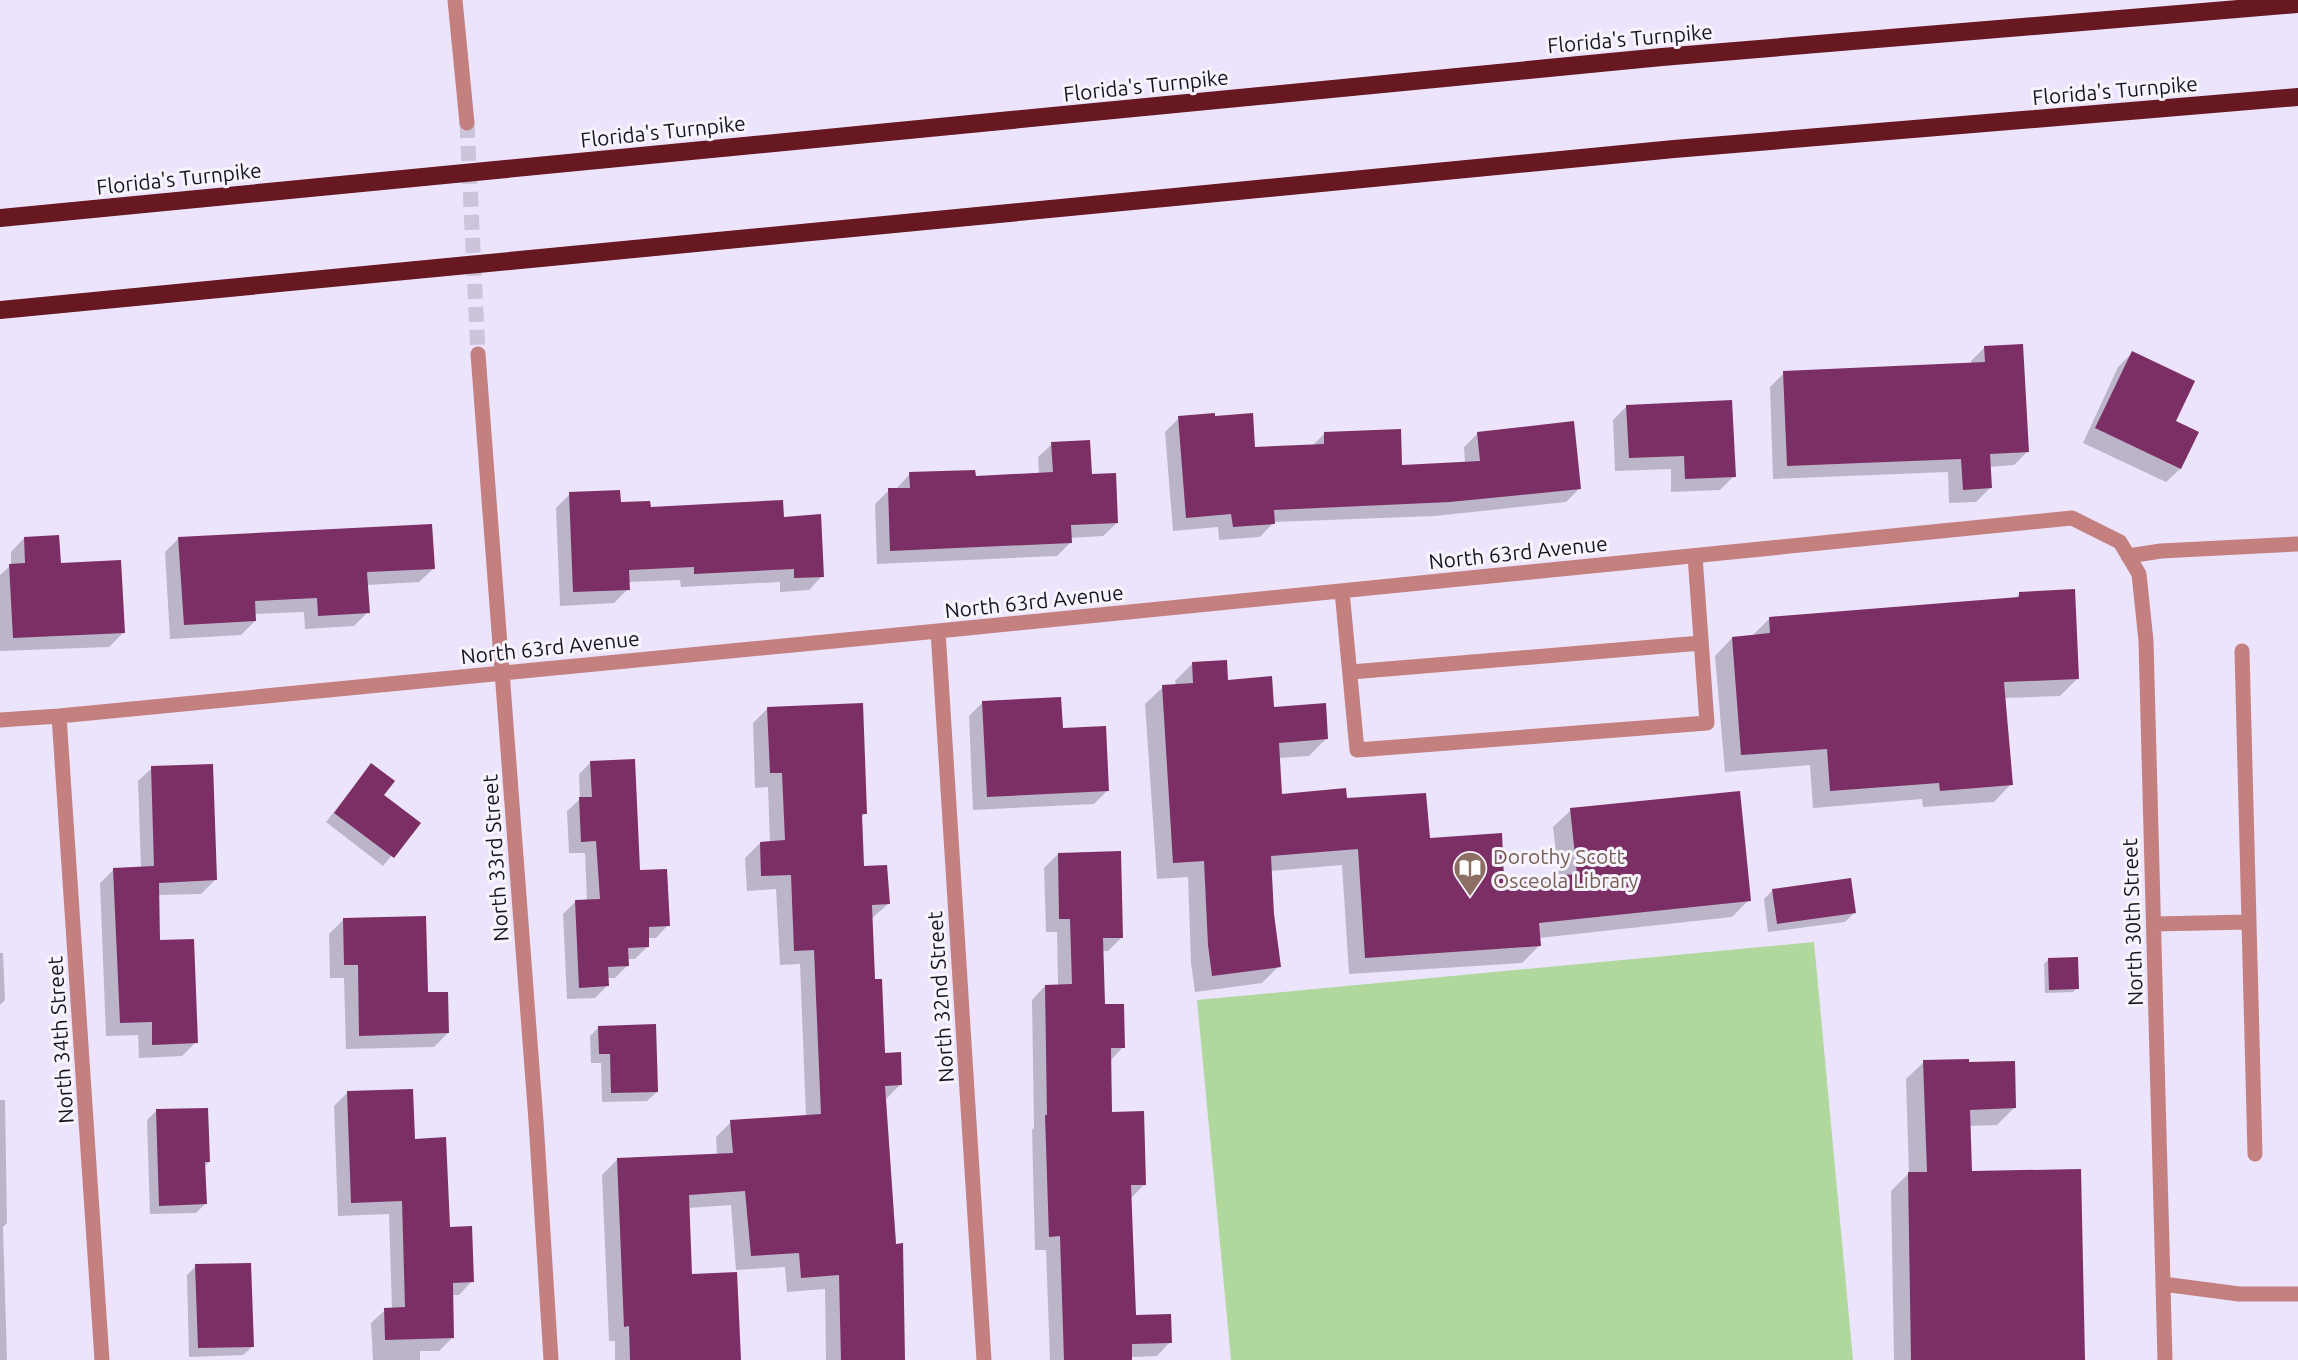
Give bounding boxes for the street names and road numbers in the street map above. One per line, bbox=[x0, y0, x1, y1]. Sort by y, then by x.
street label: Florida's Turnpike bbox=[1546, 19, 1714, 57]
street label: Florida's Turnpike bbox=[1062, 64, 1230, 106]
street label: Florida's Turnpike bbox=[2031, 71, 2199, 109]
street label: Florida's Turnpike bbox=[579, 110, 747, 152]
street label: Florida's Turnpike bbox=[95, 157, 263, 199]
street label: North 63rd Avenue bbox=[1427, 531, 1609, 573]
street label: North 63rd Avenue bbox=[943, 580, 1125, 622]
street label: North 63rd Avenue bbox=[459, 626, 641, 668]
street label: North 33rd Street bbox=[477, 774, 513, 942]
street label: North 30th Street bbox=[2117, 838, 2147, 1006]
street label: North 32nd Street bbox=[922, 911, 958, 1083]
street label: North 34th Street bbox=[42, 956, 78, 1124]

